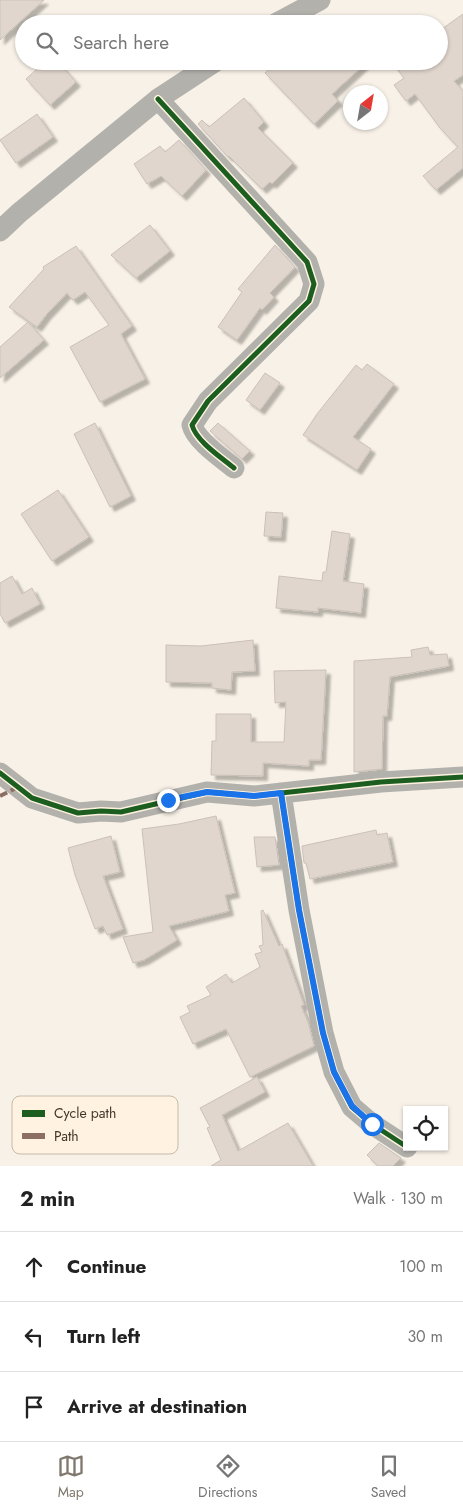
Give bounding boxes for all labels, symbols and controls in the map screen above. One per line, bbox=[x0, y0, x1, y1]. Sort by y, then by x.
search box bbox=[15, 15, 448, 70]
icon: search bbox=[33, 29, 61, 57]
text: Search here bbox=[73, 29, 169, 56]
north arrow bbox=[343, 85, 388, 130]
route end bbox=[157, 789, 180, 812]
legend bbox=[12, 1096, 178, 1154]
text: Cycle path bbox=[54, 1103, 116, 1123]
map controls bbox=[403, 1106, 448, 1151]
button: locate bbox=[403, 1106, 448, 1151]
route start bbox=[361, 1113, 384, 1136]
text: Path bbox=[54, 1126, 79, 1146]
text: 2 min bbox=[20, 1184, 75, 1214]
text: Walk · 130 m bbox=[353, 1187, 443, 1210]
icon: ahead bbox=[20, 1253, 48, 1281]
text: Continue bbox=[67, 1253, 146, 1280]
text: 100 m bbox=[399, 1255, 443, 1278]
icon: left bbox=[20, 1323, 48, 1351]
text: Turn left bbox=[67, 1323, 140, 1350]
text: 30 m bbox=[407, 1325, 443, 1348]
icon: arrive bbox=[20, 1393, 48, 1421]
text: Arrive at destination bbox=[67, 1393, 247, 1420]
tab: Map bbox=[57, 1452, 85, 1502]
tab: Directions bbox=[198, 1452, 257, 1502]
tab: Saved bbox=[371, 1452, 406, 1502]

